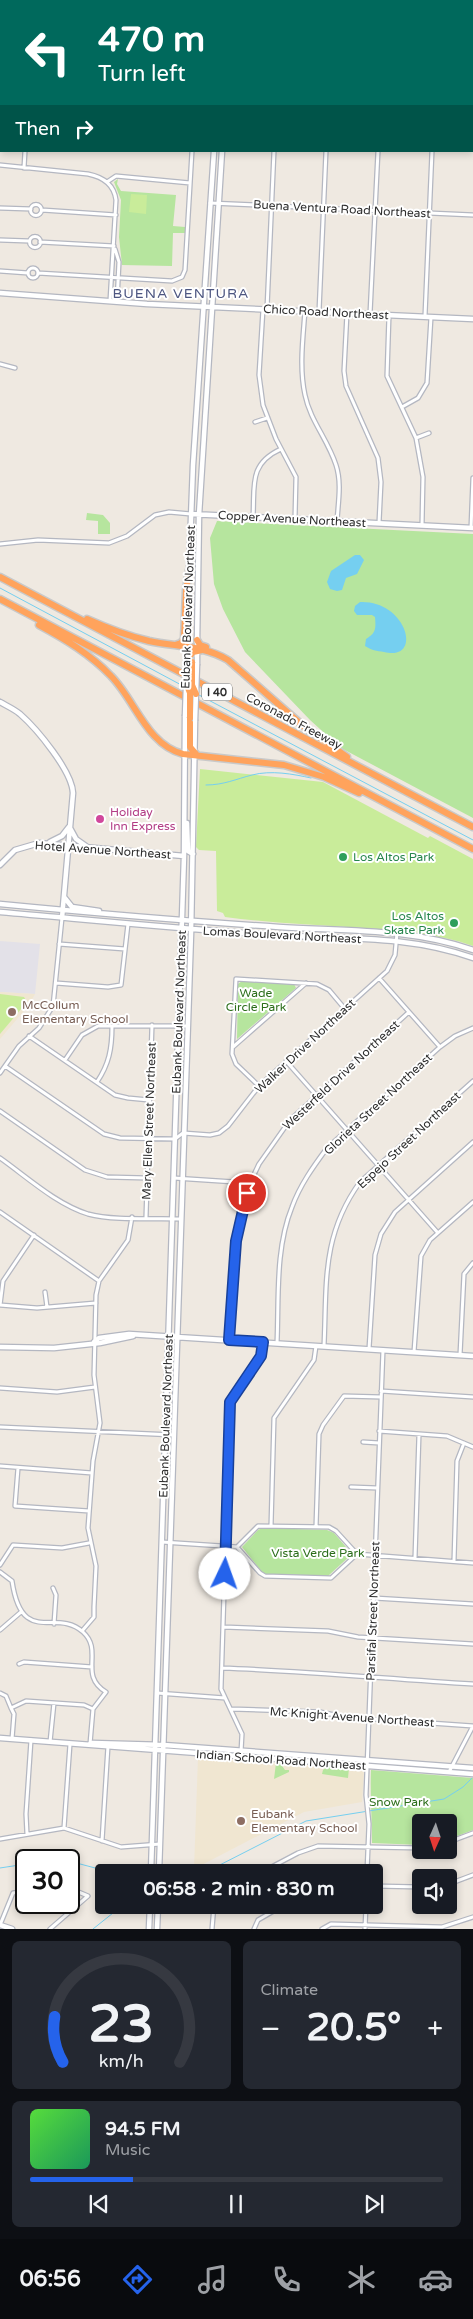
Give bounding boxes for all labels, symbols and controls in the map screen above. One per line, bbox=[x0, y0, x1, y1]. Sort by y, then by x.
text: 470 m bbox=[98, 19, 205, 61]
icon: left bbox=[15, 20, 80, 85]
text: Turn left bbox=[98, 61, 186, 87]
icon: right bbox=[70, 115, 98, 143]
text: Then bbox=[15, 118, 60, 140]
street label: Buena Ventura Road Northeast bbox=[253, 197, 432, 221]
district label: BUENA VENTURA bbox=[112, 285, 250, 302]
street label: Chico Road Northeast bbox=[263, 302, 390, 322]
street label: Copper Avenue Northeast bbox=[218, 508, 367, 530]
street label: Eubank Boulevard Northeast bbox=[178, 524, 198, 689]
road number: I 40 bbox=[202, 684, 232, 700]
street label: Coronado Freeway bbox=[244, 690, 345, 752]
place label: Holiday Inn Express bbox=[110, 805, 176, 833]
marker: Holiday Inn Express bbox=[94, 813, 106, 825]
street label: Hotel Avenue Northeast bbox=[34, 838, 172, 862]
place label: Los Altos Park bbox=[353, 850, 435, 864]
marker: Los Altos Park bbox=[337, 851, 349, 863]
place label: Los Altos Skate Park bbox=[384, 909, 444, 937]
marker: Los Altos Skate Park bbox=[448, 917, 460, 929]
street label: Lomas Boulevard Northeast bbox=[202, 924, 362, 946]
street label: Eubank Boulevard Northeast bbox=[169, 929, 189, 1094]
park label: Wade Circle Park bbox=[226, 986, 287, 1014]
street label: Walker Drive Northeast bbox=[252, 996, 358, 1096]
place label: McCollum Elementary School bbox=[22, 998, 129, 1026]
marker: McCollum Elementary School bbox=[6, 1006, 18, 1018]
street label: Westerfeld Drive Northeast bbox=[280, 1017, 403, 1133]
street label: Mary Ellen Street Northeast bbox=[139, 1041, 159, 1200]
street label: Glorieta Street Northeast bbox=[321, 1050, 435, 1158]
street label: Espejo Street Northeast bbox=[355, 1088, 464, 1191]
pin bbox=[226, 1172, 268, 1214]
icon: arrive bbox=[233, 1179, 261, 1207]
street label: Eubank Boulevard Northeast bbox=[156, 1333, 176, 1498]
street label: Parsifal Street Northeast bbox=[364, 1541, 382, 1681]
park label: Vista Verde Park bbox=[271, 1546, 365, 1560]
position arrow bbox=[198, 1547, 250, 1599]
street label: Mc Knight Avenue Northeast bbox=[269, 1704, 435, 1730]
street label: Indian School Road Northeast bbox=[195, 1747, 367, 1773]
park label: Snow Park bbox=[369, 1795, 429, 1809]
place label: Eubank Elementary School bbox=[251, 1807, 358, 1835]
north arrow bbox=[412, 1814, 458, 1859]
map controls bbox=[412, 1814, 457, 1914]
marker: Eubank Elementary School bbox=[235, 1815, 247, 1827]
speed limit sign: 30 bbox=[15, 1849, 80, 1914]
button: sound bbox=[412, 1869, 457, 1914]
text: 06:58 · 2 min · 830 m bbox=[143, 1878, 335, 1900]
text: Climate bbox=[261, 1980, 318, 2000]
text: 23 bbox=[89, 1993, 154, 2056]
text: 20.5° bbox=[306, 2005, 401, 2051]
text: − bbox=[261, 2012, 280, 2046]
text: + bbox=[427, 2012, 443, 2046]
text: km/h bbox=[99, 2051, 144, 2072]
text: 94.5 FM bbox=[105, 2118, 181, 2140]
text: Music bbox=[105, 2140, 150, 2160]
icon: previous bbox=[85, 2190, 113, 2218]
icon: pause bbox=[222, 2190, 250, 2218]
icon: next bbox=[360, 2190, 388, 2218]
icon: directions bbox=[120, 2262, 155, 2297]
icon: music bbox=[195, 2262, 230, 2297]
icon: phone bbox=[269, 2262, 304, 2297]
icon: climate bbox=[344, 2262, 379, 2297]
icon: car bbox=[418, 2262, 453, 2297]
text: 06:56 bbox=[20, 2266, 81, 2292]

